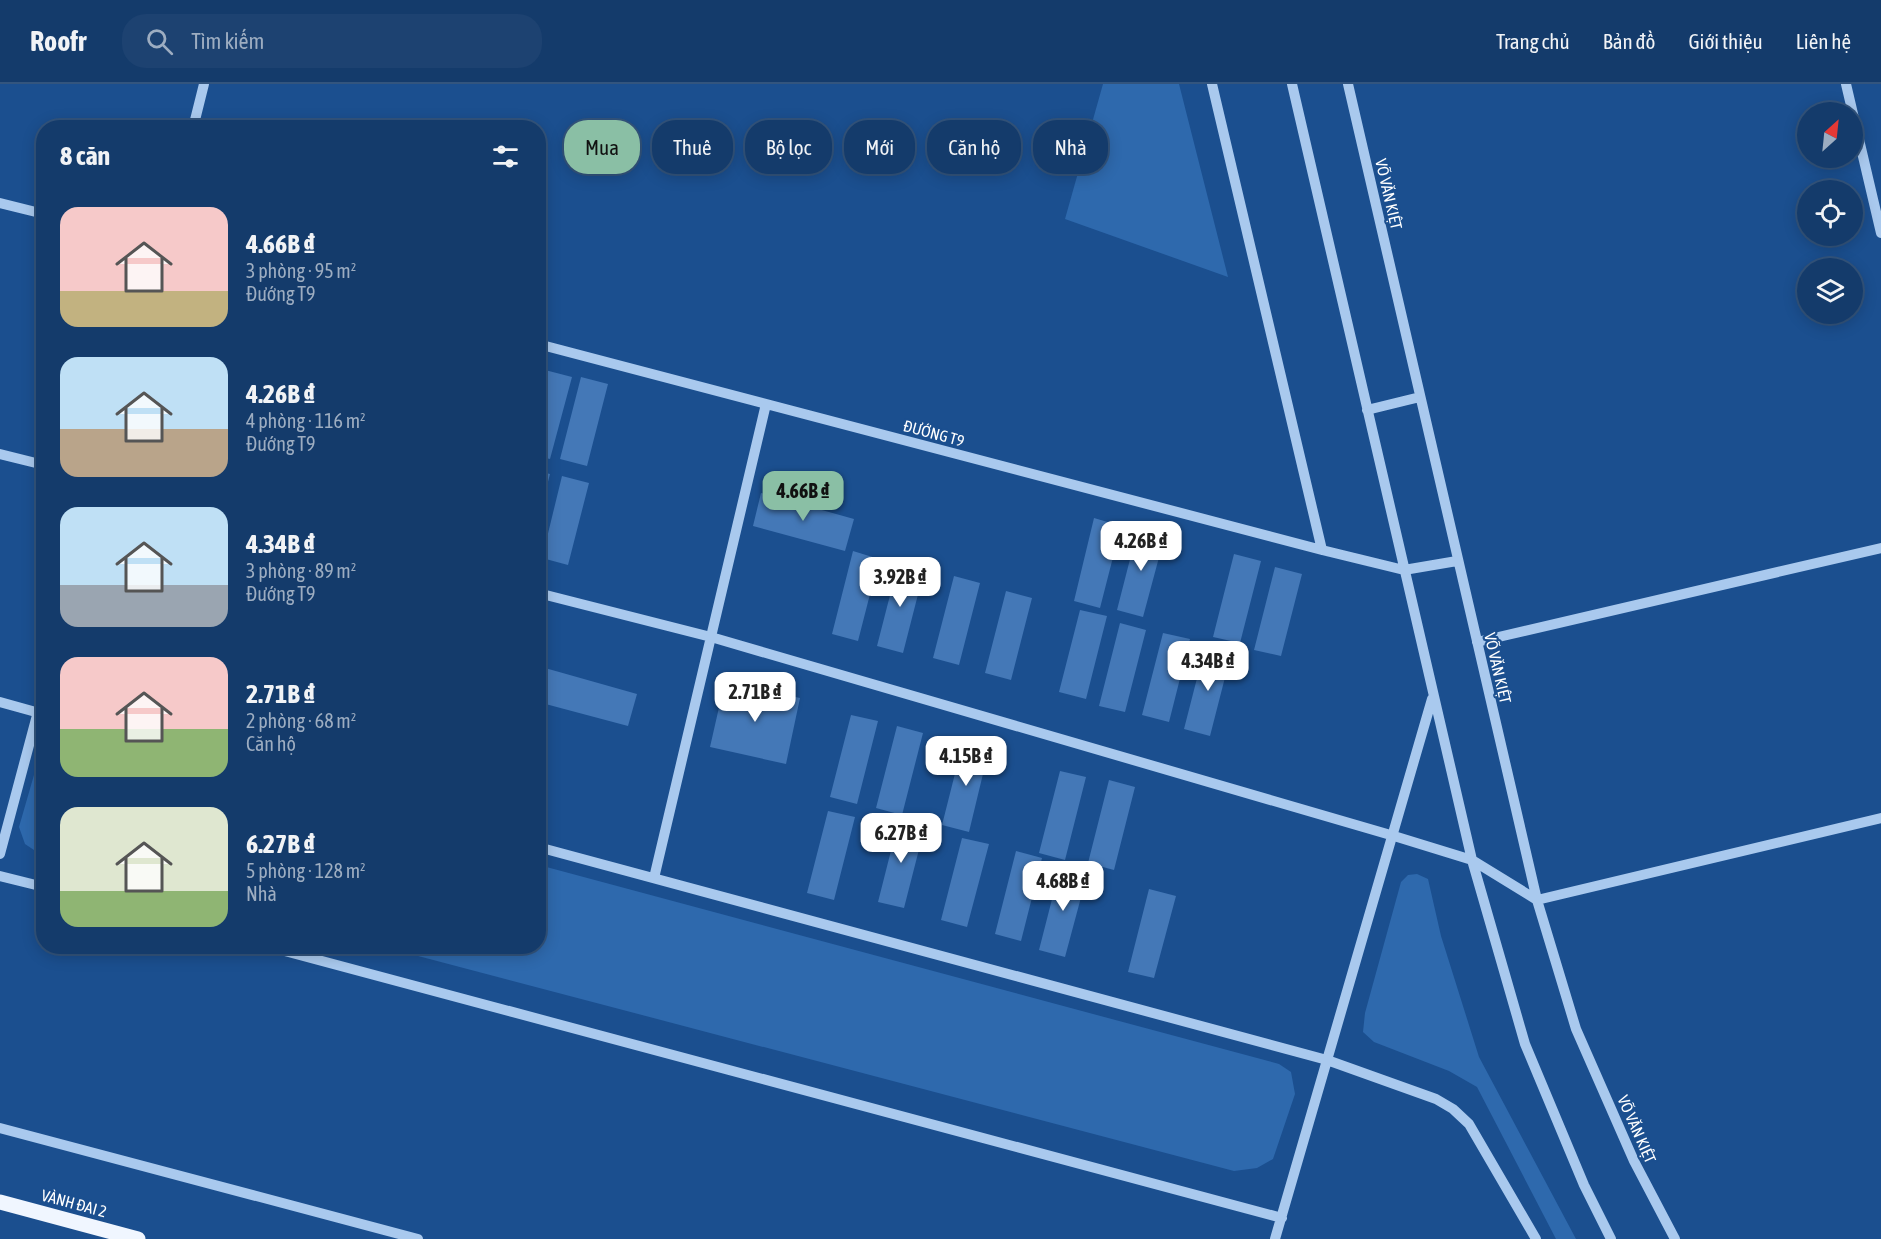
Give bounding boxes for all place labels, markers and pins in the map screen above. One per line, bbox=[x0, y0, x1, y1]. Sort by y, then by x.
pin: 4.66B ₫ bbox=[748, 471, 858, 522]
pin: 4.26B ₫ bbox=[1086, 521, 1196, 572]
pin: 3.92B ₫ bbox=[845, 557, 955, 608]
pin: 4.34B ₫ bbox=[1153, 641, 1263, 692]
pin: 2.71B ₫ bbox=[700, 672, 810, 723]
pin: 4.15B ₫ bbox=[911, 736, 1021, 787]
pin: 6.27B ₫ bbox=[846, 813, 956, 864]
pin: 4.68B ₫ bbox=[1008, 861, 1118, 912]

